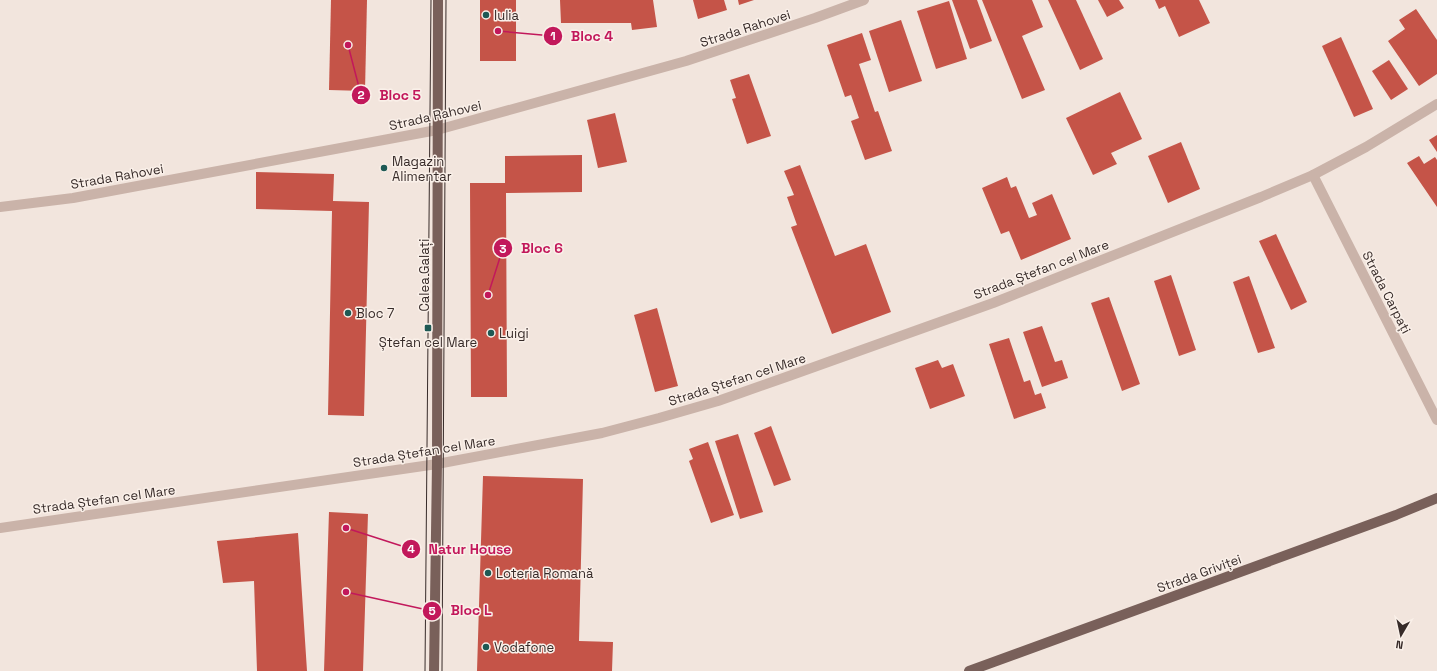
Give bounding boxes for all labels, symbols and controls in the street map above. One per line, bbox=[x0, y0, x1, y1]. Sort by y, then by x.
street label: Strada Rahovei bbox=[698, 6, 793, 51]
place label: Iulia bbox=[494, 7, 519, 24]
marker: Iulia bbox=[481, 10, 491, 20]
callout: Bloc 4 bbox=[543, 23, 621, 49]
text: Bloc 4 bbox=[571, 27, 613, 45]
text: 1 bbox=[550, 28, 556, 44]
callout: Bloc 5 bbox=[351, 82, 429, 108]
text: Bloc 5 bbox=[379, 86, 421, 104]
text: 2 bbox=[357, 87, 365, 103]
street label: Strada Rahovei bbox=[387, 97, 483, 134]
place label: Magazin Alimentar bbox=[392, 153, 452, 185]
street label: Strada Rahovei bbox=[69, 160, 165, 193]
marker: Magazin Alimentar bbox=[379, 163, 389, 173]
callout: Bloc 6 bbox=[493, 235, 571, 261]
street label: Strada Ștefan cel Mare bbox=[971, 236, 1111, 303]
street label: Calea Galați bbox=[416, 239, 433, 312]
text: Bloc 6 bbox=[521, 239, 563, 257]
text: 3 bbox=[499, 241, 507, 257]
street label: Strada Carpați bbox=[1358, 248, 1415, 336]
place label: Bloc 7 bbox=[356, 305, 394, 322]
marker: Bloc 7 bbox=[343, 308, 353, 318]
marker: Ștefan cel Mare bbox=[423, 323, 433, 333]
place label: Luigi bbox=[499, 325, 529, 342]
marker: Luigi bbox=[486, 328, 496, 338]
place label: Ștefan cel Mare bbox=[379, 334, 477, 351]
street label: Strada Ștefan cel Mare bbox=[666, 349, 808, 410]
street label: Strada Ștefan cel Mare bbox=[352, 432, 496, 471]
street label: Strada Ștefan cel Mare bbox=[32, 481, 176, 518]
callout: Natur House bbox=[401, 536, 520, 562]
text: Natur House bbox=[429, 540, 511, 558]
text: 4 bbox=[407, 541, 415, 557]
street label: Strada Griviței bbox=[1155, 550, 1244, 597]
place label: Loteria Romană bbox=[496, 565, 594, 582]
marker: Loteria Romană bbox=[483, 568, 493, 578]
callout: Bloc L bbox=[422, 598, 499, 624]
text: Bloc L bbox=[451, 601, 492, 619]
text: 5 bbox=[428, 603, 436, 619]
north arrow bbox=[1381, 615, 1421, 655]
text: N bbox=[1395, 637, 1404, 652]
place label: Vodafone bbox=[494, 639, 554, 656]
marker: Vodafone bbox=[481, 642, 491, 652]

